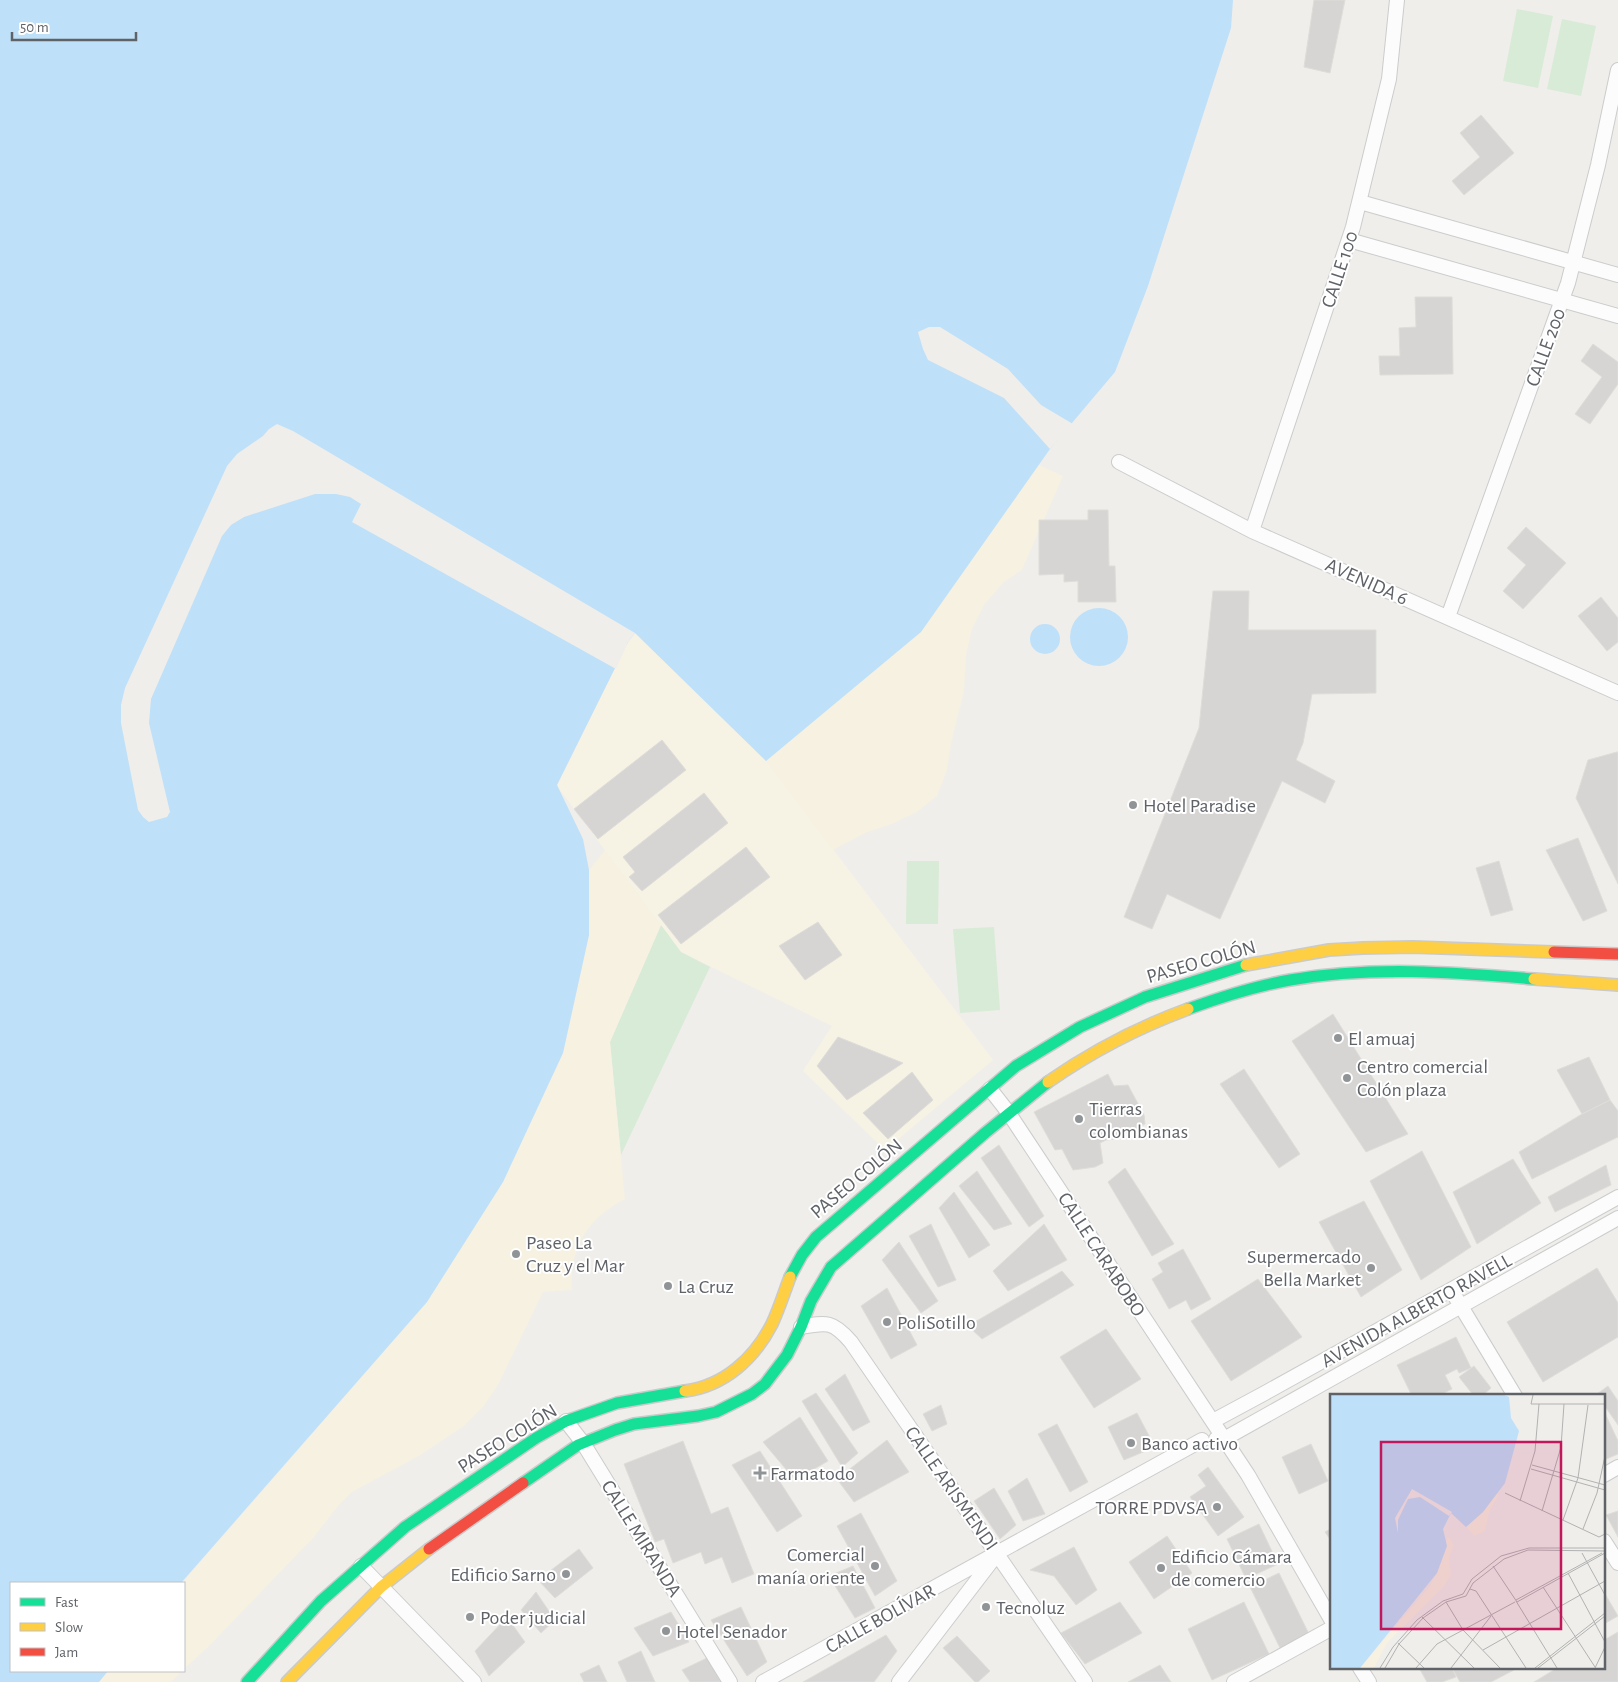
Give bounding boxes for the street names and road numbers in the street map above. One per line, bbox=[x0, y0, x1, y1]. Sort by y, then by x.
street label: CALLE 100 bbox=[1318, 228, 1362, 310]
street label: CALLE 200 bbox=[1523, 306, 1569, 389]
street label: AVENIDA 6 bbox=[1322, 555, 1411, 609]
street label: PASEO COLÓN bbox=[1144, 936, 1258, 987]
street label: PASEO COLÓN bbox=[806, 1134, 906, 1223]
street label: CALLE CARABOBO bbox=[1054, 1189, 1149, 1320]
street label: AVENIDA ALBERTO RAVELL bbox=[1318, 1250, 1515, 1371]
street label: PASEO COLÓN bbox=[454, 1400, 561, 1477]
street label: CALLE ARISMENDI bbox=[901, 1423, 1001, 1554]
street label: CALLE MIRANDA bbox=[597, 1477, 685, 1601]
street label: CALLE BOLÍVAR bbox=[822, 1580, 939, 1657]

